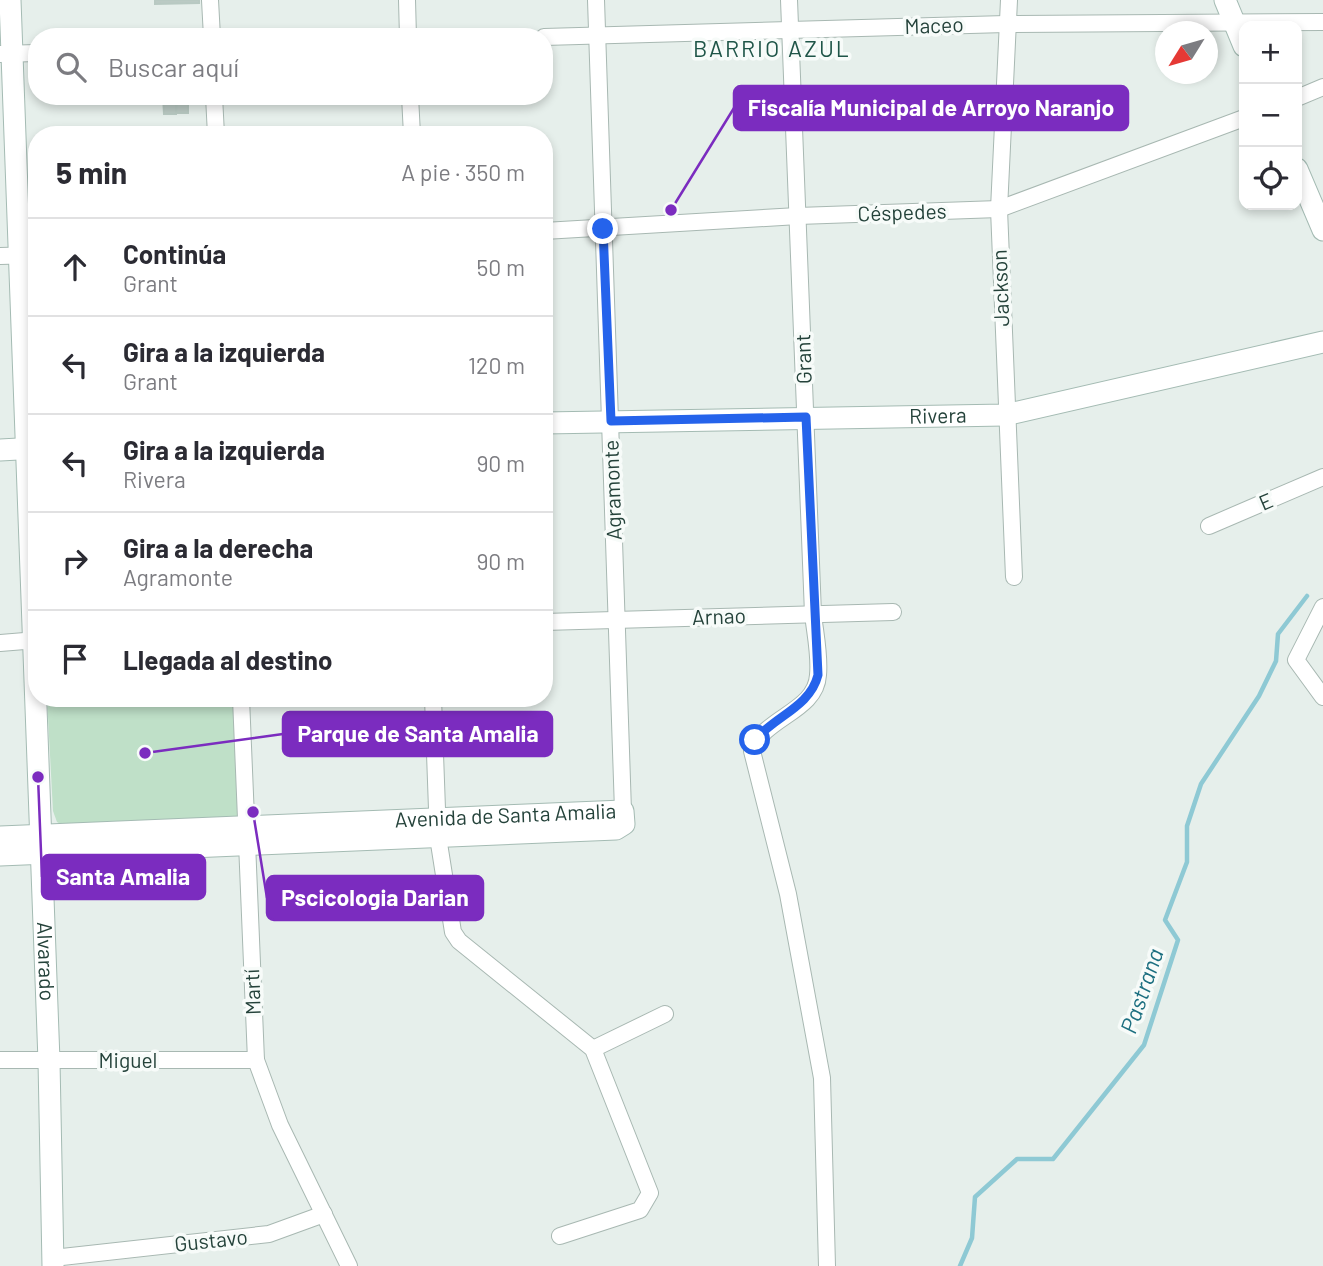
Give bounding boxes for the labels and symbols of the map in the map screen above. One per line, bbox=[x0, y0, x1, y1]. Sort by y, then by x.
street label: Maceo bbox=[904, 11, 964, 38]
north arrow bbox=[1155, 21, 1218, 84]
district label: BARRIO AZUL bbox=[693, 34, 851, 62]
callout: Fiscalía Municipal de Arroyo Naranjo bbox=[734, 86, 1128, 130]
text: Fiscalía Municipal de Arroyo Naranjo bbox=[748, 93, 1114, 121]
street label: Céspedes bbox=[857, 197, 947, 226]
route end bbox=[587, 213, 618, 244]
street label: Jackson bbox=[986, 249, 1013, 327]
street label: Grant bbox=[789, 334, 816, 385]
street label: Rivera bbox=[909, 402, 967, 428]
street label: Agramonte bbox=[597, 439, 626, 541]
street label: E bbox=[1255, 487, 1276, 515]
street label: Arnao bbox=[692, 602, 746, 629]
callout: Parque de Santa Amalia bbox=[283, 712, 552, 756]
text: Parque de Santa Amalia bbox=[297, 719, 539, 747]
route start bbox=[739, 724, 770, 755]
street label: Avenida de Santa Amalia bbox=[394, 797, 617, 832]
callout: Santa Amalia bbox=[42, 855, 205, 899]
text: Santa Amalia bbox=[56, 862, 190, 890]
callout: Pscicologia Darian bbox=[267, 876, 483, 920]
text: Pscicologia Darian bbox=[281, 883, 469, 911]
street label: Alvarado bbox=[33, 921, 61, 1001]
water label: Pastrana bbox=[1113, 944, 1169, 1037]
street label: Martí bbox=[238, 968, 265, 1015]
street label: Miguel bbox=[99, 1047, 157, 1072]
street label: Gustavo bbox=[173, 1223, 249, 1256]

